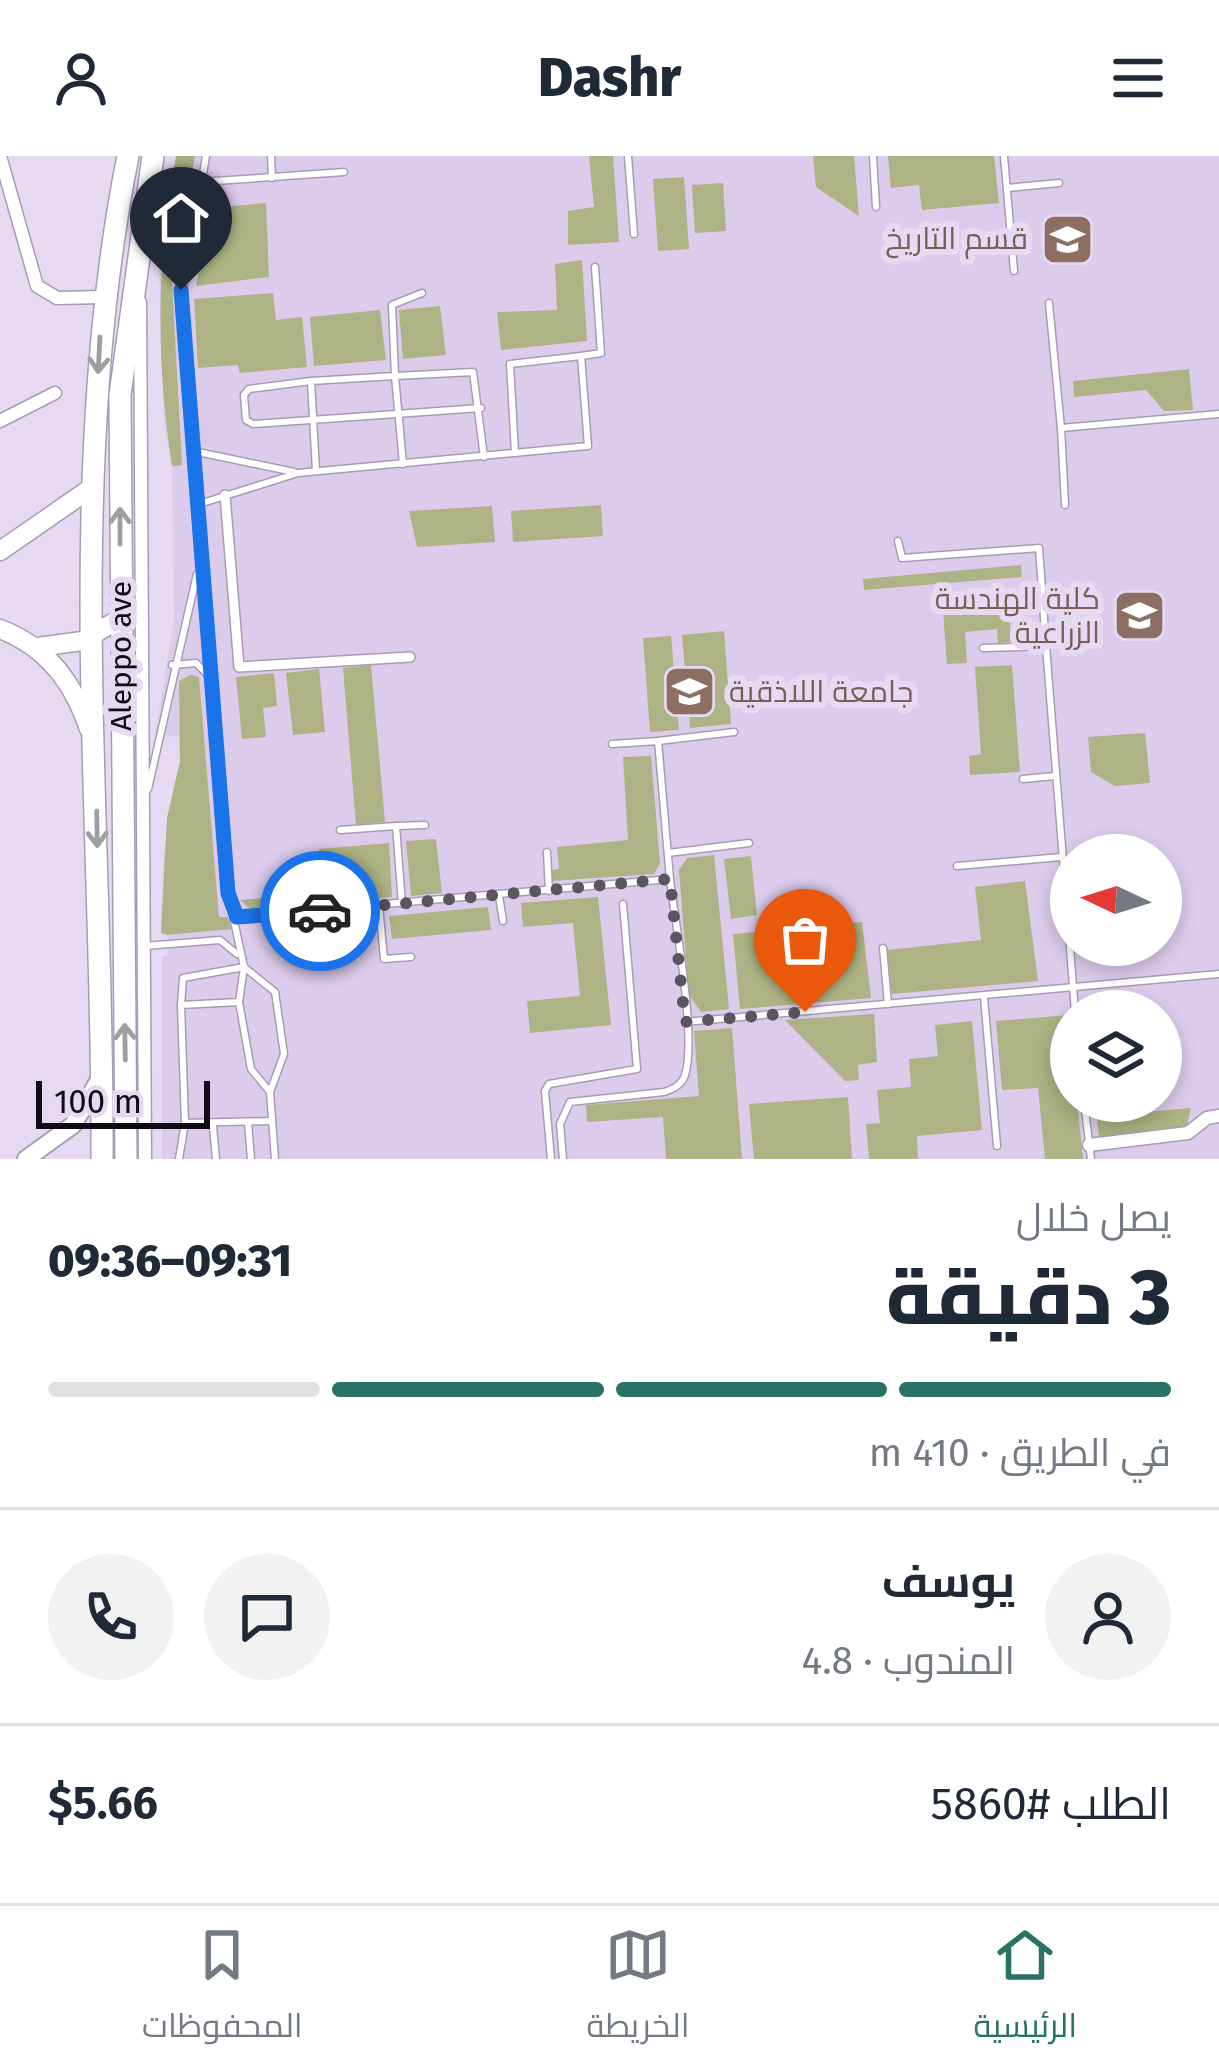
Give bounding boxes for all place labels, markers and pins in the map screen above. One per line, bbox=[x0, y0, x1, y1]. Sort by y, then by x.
pin bbox=[130, 167, 232, 290]
school or university icon: قسم التاريخ bbox=[1039, 211, 1095, 267]
place label: قسم التاريخ bbox=[885, 221, 1028, 259]
place label: كلية الهندسة الزراعية bbox=[935, 581, 1100, 651]
school or university icon: كلية الهندسة الزراعية bbox=[1111, 588, 1167, 644]
school or university icon: جامعة اللاذقية bbox=[662, 664, 718, 720]
place label: جامعة اللاذقية bbox=[729, 674, 913, 710]
pin bbox=[754, 889, 856, 1012]

